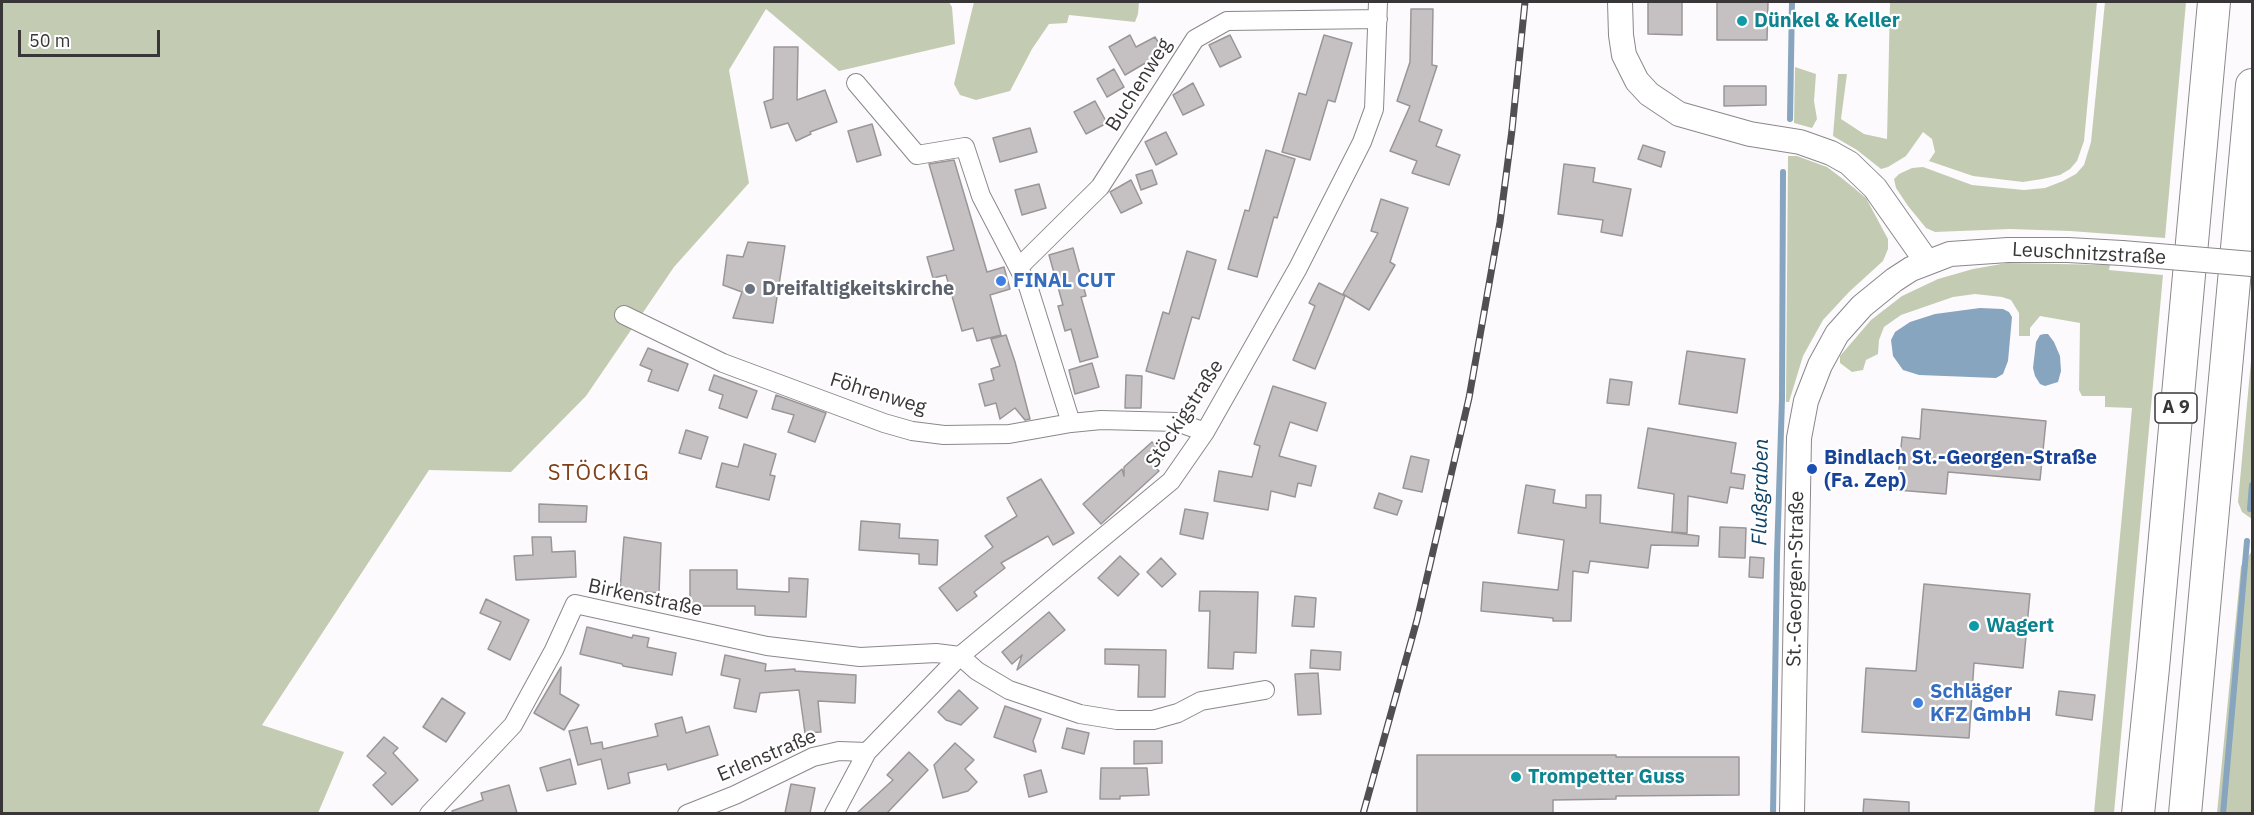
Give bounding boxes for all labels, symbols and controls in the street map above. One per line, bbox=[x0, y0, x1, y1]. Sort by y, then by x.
place label: Dünkel & Keller bbox=[1754, 9, 1900, 33]
marker: Dünkel & Keller bbox=[1735, 14, 1749, 28]
scale bar bbox=[21, 18, 164, 56]
text: 50 m bbox=[29, 29, 71, 52]
street label: Buchenweg bbox=[1101, 34, 1177, 136]
street label: Leuschnitzstraße bbox=[2011, 238, 2167, 270]
place label: FINAL CUT bbox=[1013, 269, 1115, 293]
marker: FINAL CUT bbox=[994, 274, 1008, 288]
place label: Dreifaltigkeitskirche bbox=[762, 277, 954, 301]
marker: Dreifaltigkeitskirche bbox=[743, 282, 757, 296]
street label: Stöckigstraße bbox=[1141, 355, 1229, 473]
street label: Föhrenweg bbox=[827, 368, 929, 420]
road number: A 9 bbox=[2155, 393, 2197, 423]
water label: Flußgraben bbox=[1747, 438, 1775, 546]
place label: Bindlach St.-Georgen-Straße (Fa. Zep) bbox=[1824, 446, 2097, 493]
district label: STÖCKIG bbox=[548, 461, 650, 487]
marker: Bindlach St.-Georgen-Straße (Fa. Zep) bbox=[1805, 462, 1819, 476]
street label: St.-Georgen-Straße bbox=[1782, 491, 1810, 667]
street label: Birkenstraße bbox=[586, 574, 704, 622]
place label: Wagert bbox=[1986, 614, 2054, 638]
marker: Wagert bbox=[1967, 619, 1981, 633]
place label: Schläger KFZ GmbH bbox=[1930, 680, 2031, 727]
marker: Schläger KFZ GmbH bbox=[1911, 696, 1925, 710]
street label: Erlenstraße bbox=[714, 724, 820, 788]
place label: Trompetter Guss bbox=[1528, 765, 1685, 789]
marker: Trompetter Guss bbox=[1509, 770, 1523, 784]

